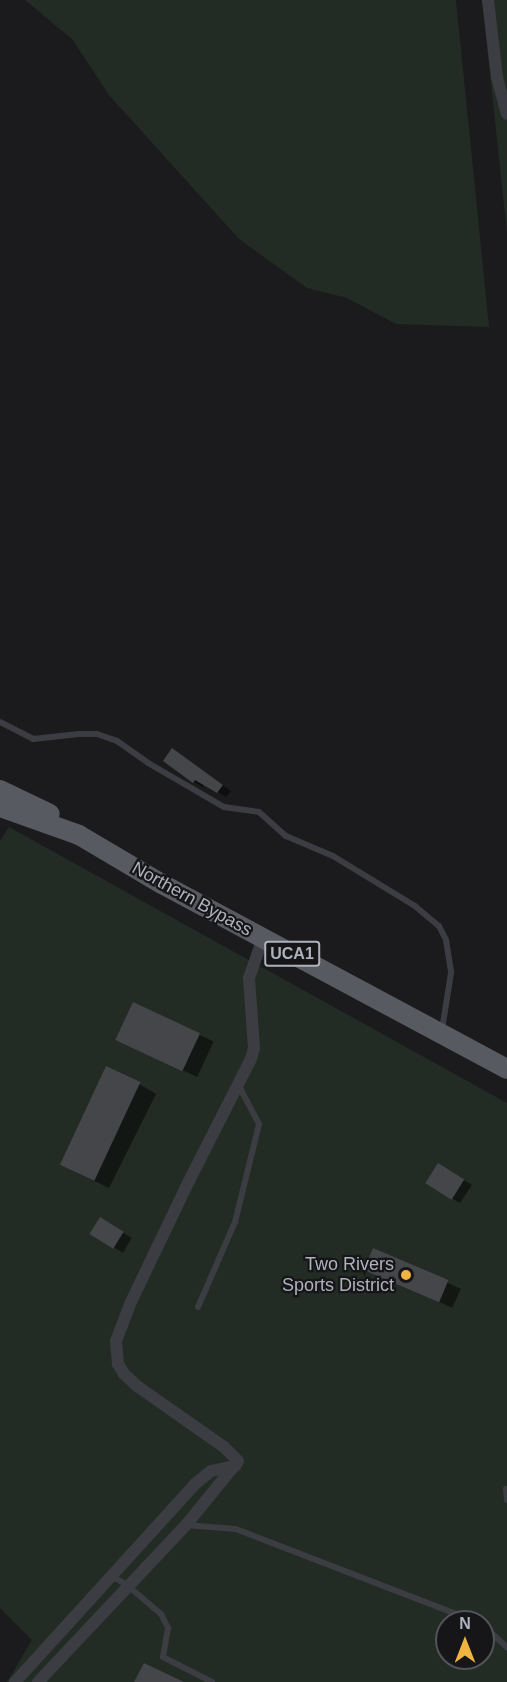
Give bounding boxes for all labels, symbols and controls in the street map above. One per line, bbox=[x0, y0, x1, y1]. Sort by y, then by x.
street label: Northern Bypass bbox=[128, 857, 256, 941]
road number: UCA1 bbox=[264, 941, 320, 967]
place label: Two Rivers Sports District bbox=[282, 1254, 394, 1296]
marker: Two Rivers Sports District bbox=[399, 1268, 413, 1282]
north arrow bbox=[435, 1610, 495, 1670]
text: N bbox=[459, 1615, 471, 1632]

